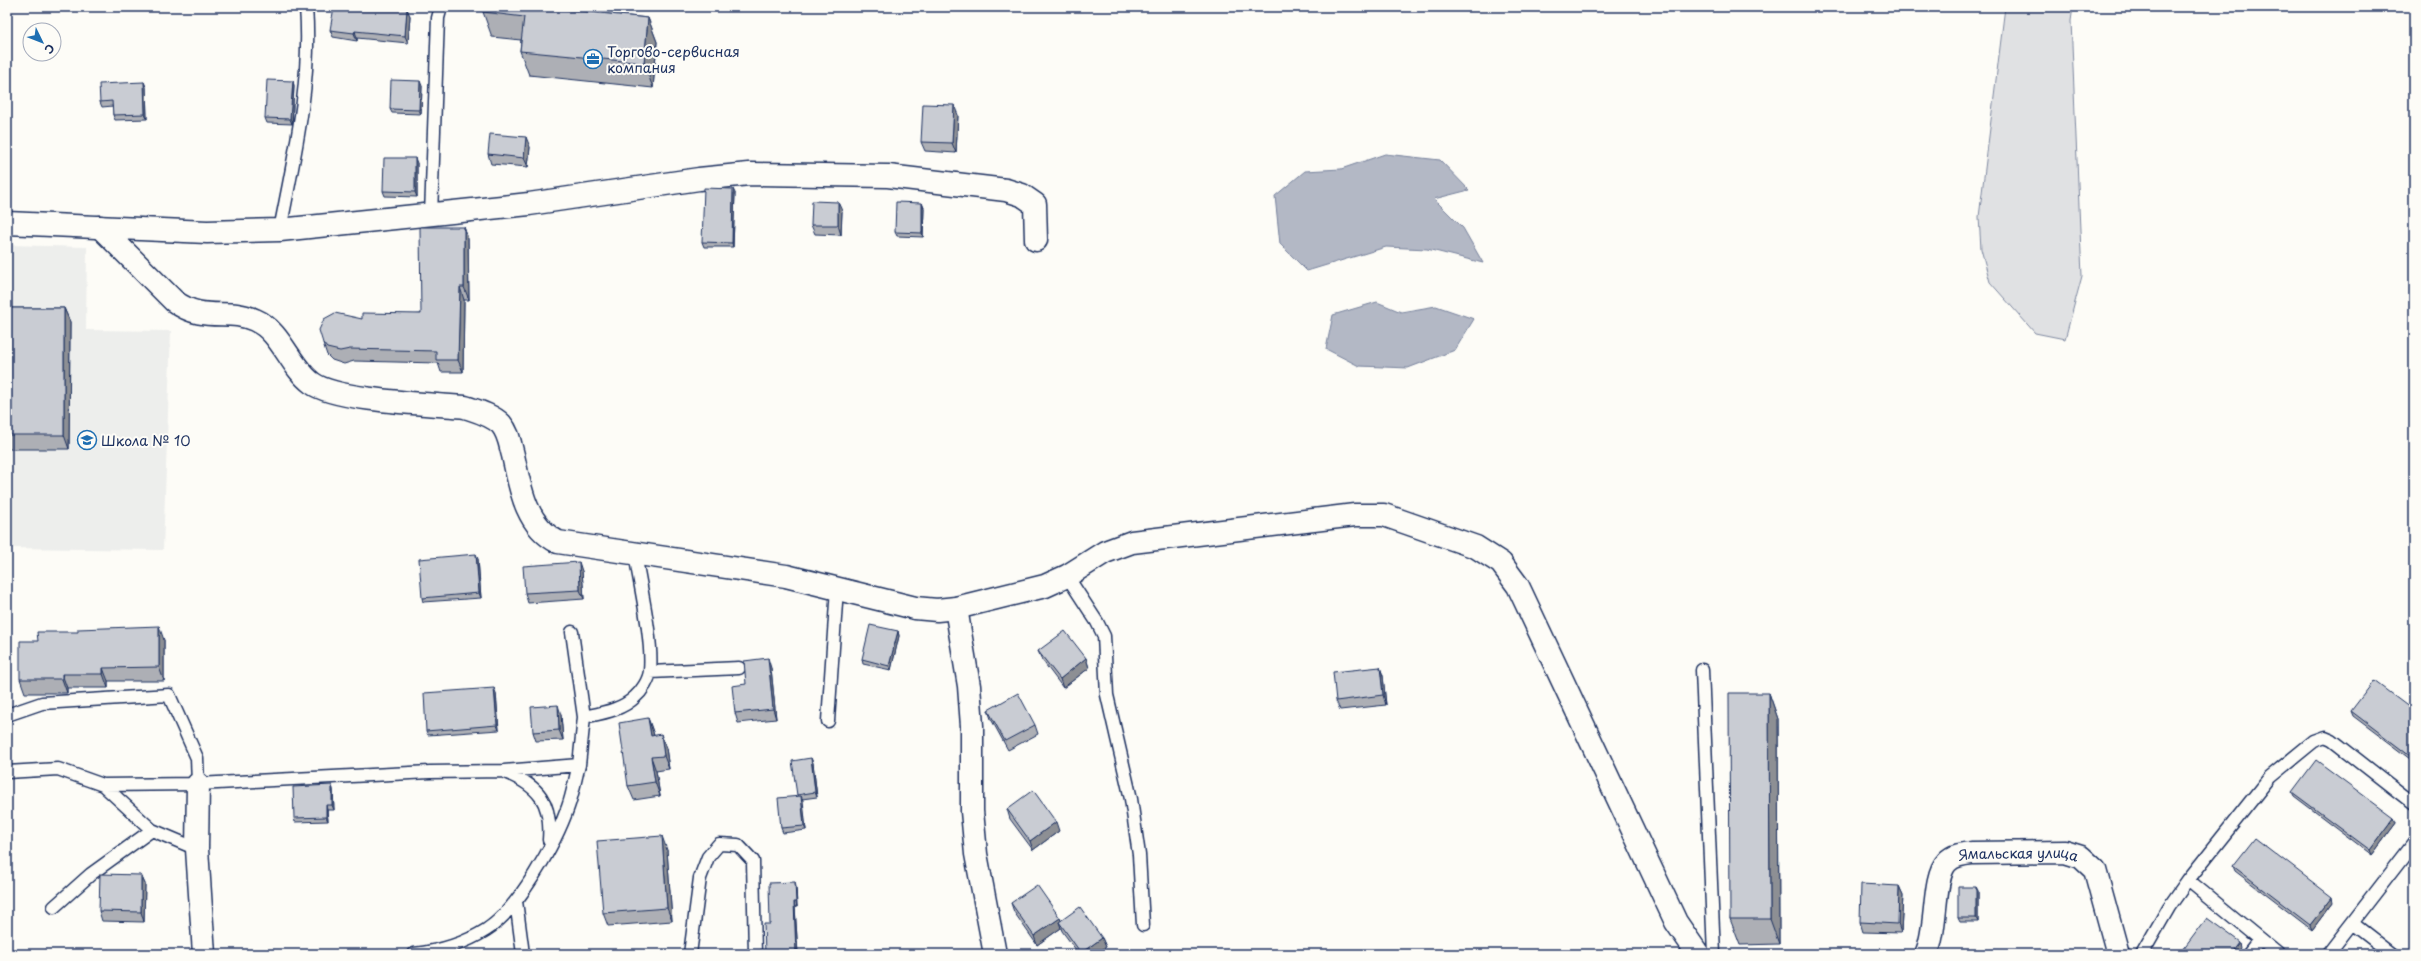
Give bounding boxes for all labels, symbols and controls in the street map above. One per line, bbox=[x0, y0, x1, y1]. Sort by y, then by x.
north arrow bbox=[22, 22, 62, 62]
text: С bbox=[41, 40, 59, 58]
place label: Торгово-сервисная компания bbox=[607, 41, 740, 78]
office icon: Торгово-сервисная компания bbox=[582, 48, 604, 70]
school or university icon: Школа № 10 bbox=[76, 429, 98, 451]
place label: Школа № 10 bbox=[101, 430, 190, 451]
street label: Ямальская улица bbox=[1955, 841, 2082, 866]

